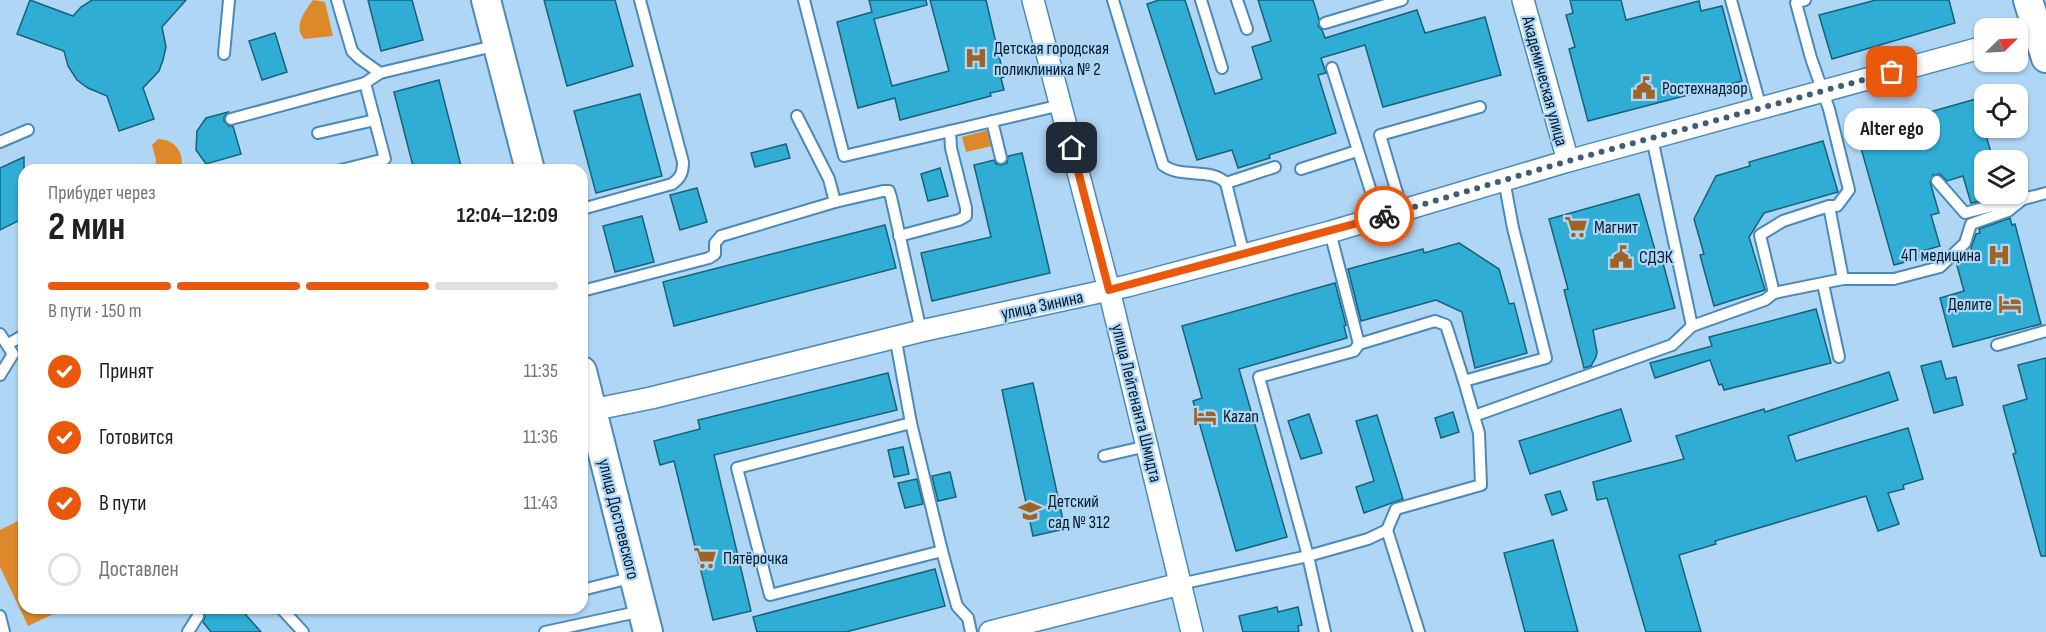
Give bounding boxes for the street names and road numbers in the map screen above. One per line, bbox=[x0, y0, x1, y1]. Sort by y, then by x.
street label: Академическая улица bbox=[1517, 13, 1572, 148]
street label: улица Зинина bbox=[999, 287, 1085, 324]
street label: улица Лейтенанта Шмидта bbox=[1107, 322, 1166, 484]
street label: улица Достоевского bbox=[593, 457, 644, 582]

